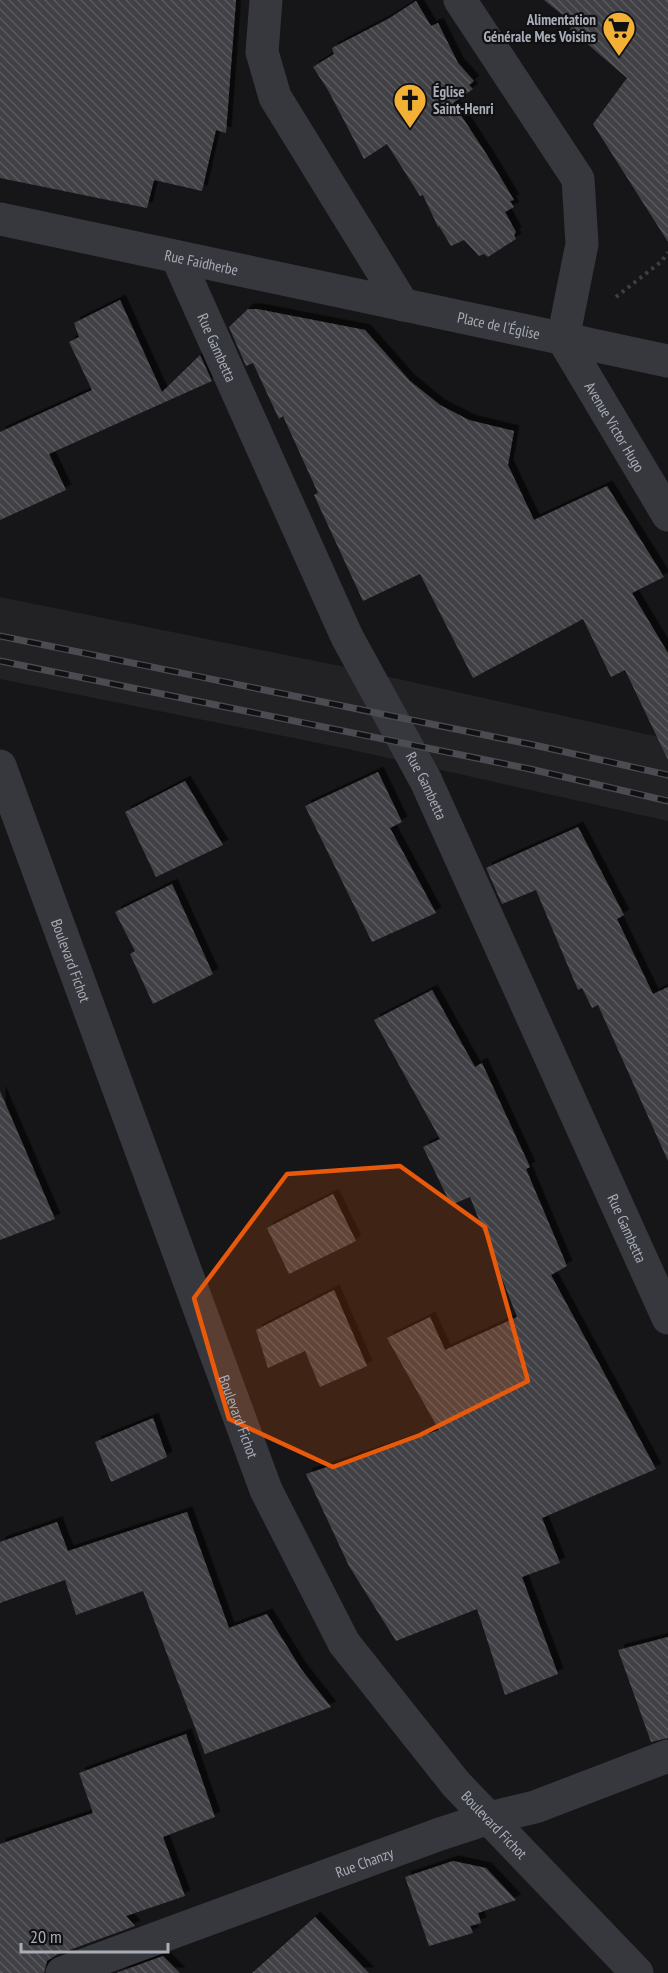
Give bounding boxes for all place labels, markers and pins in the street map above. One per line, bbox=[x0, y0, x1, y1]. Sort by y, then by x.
place label: Alimentation Générale Mes Voisins bbox=[484, 10, 596, 46]
supermarket icon: Alimentation Générale Mes Voisins bbox=[601, 10, 637, 57]
church icon: Église Saint-Henri bbox=[392, 82, 428, 129]
place label: Église Saint-Henri bbox=[433, 82, 494, 118]

